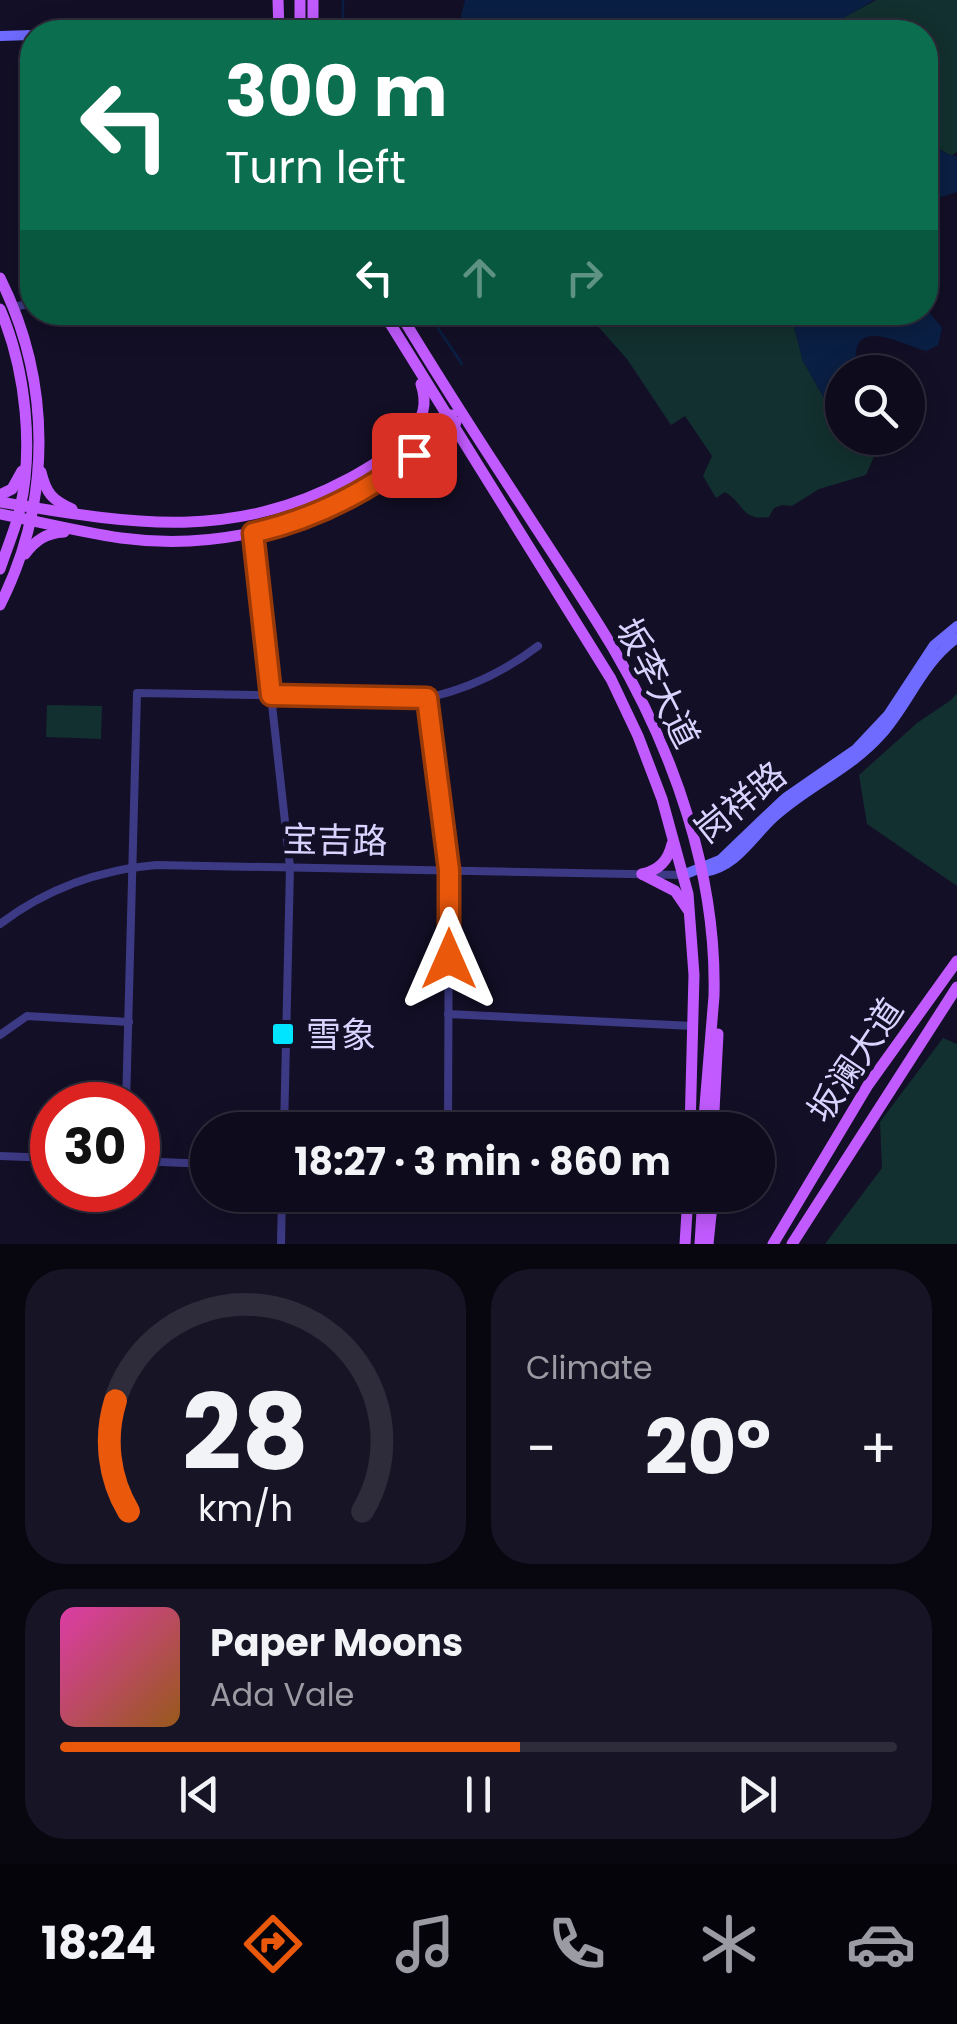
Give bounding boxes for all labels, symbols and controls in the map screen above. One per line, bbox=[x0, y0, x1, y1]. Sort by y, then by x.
text: 300 m bbox=[225, 42, 448, 141]
icon: left bbox=[60, 60, 190, 190]
text: Turn left bbox=[225, 136, 406, 199]
icon: left bbox=[347, 250, 402, 305]
icon: ahead bbox=[452, 250, 507, 305]
icon: right bbox=[557, 250, 612, 305]
map controls bbox=[825, 355, 925, 455]
button: search bbox=[825, 355, 925, 455]
pin bbox=[372, 413, 457, 498]
icon: arrive bbox=[387, 428, 442, 483]
street label: 坂李大道 bbox=[604, 609, 712, 757]
street label: 岗祥路 bbox=[684, 750, 796, 854]
street label: 宝吉路 bbox=[282, 815, 388, 865]
position arrow bbox=[397, 907, 501, 1011]
street label: 坂澜大道 bbox=[796, 988, 914, 1132]
place label: 雪象 bbox=[306, 1010, 376, 1059]
marker: 雪象 bbox=[270, 1021, 296, 1047]
speed limit sign: 30 bbox=[30, 1082, 160, 1212]
text: 18:27 · 3 min · 860 m bbox=[294, 1135, 671, 1188]
text: Climate bbox=[526, 1345, 653, 1390]
text: 28 bbox=[182, 1360, 309, 1505]
text: 20° bbox=[645, 1395, 771, 1500]
text: − bbox=[526, 1410, 556, 1487]
text: + bbox=[859, 1410, 897, 1487]
text: km/h bbox=[198, 1483, 293, 1534]
text: Paper Moons bbox=[210, 1616, 463, 1669]
text: Ada Vale bbox=[210, 1672, 354, 1717]
icon: previous bbox=[172, 1767, 227, 1822]
icon: pause bbox=[451, 1767, 506, 1822]
icon: next bbox=[730, 1767, 785, 1822]
icon: directions bbox=[238, 1909, 308, 1979]
icon: music bbox=[390, 1909, 460, 1979]
icon: phone bbox=[542, 1909, 612, 1979]
icon: climate bbox=[694, 1909, 764, 1979]
icon: car bbox=[846, 1909, 916, 1979]
text: 18:24 bbox=[41, 1912, 156, 1975]

